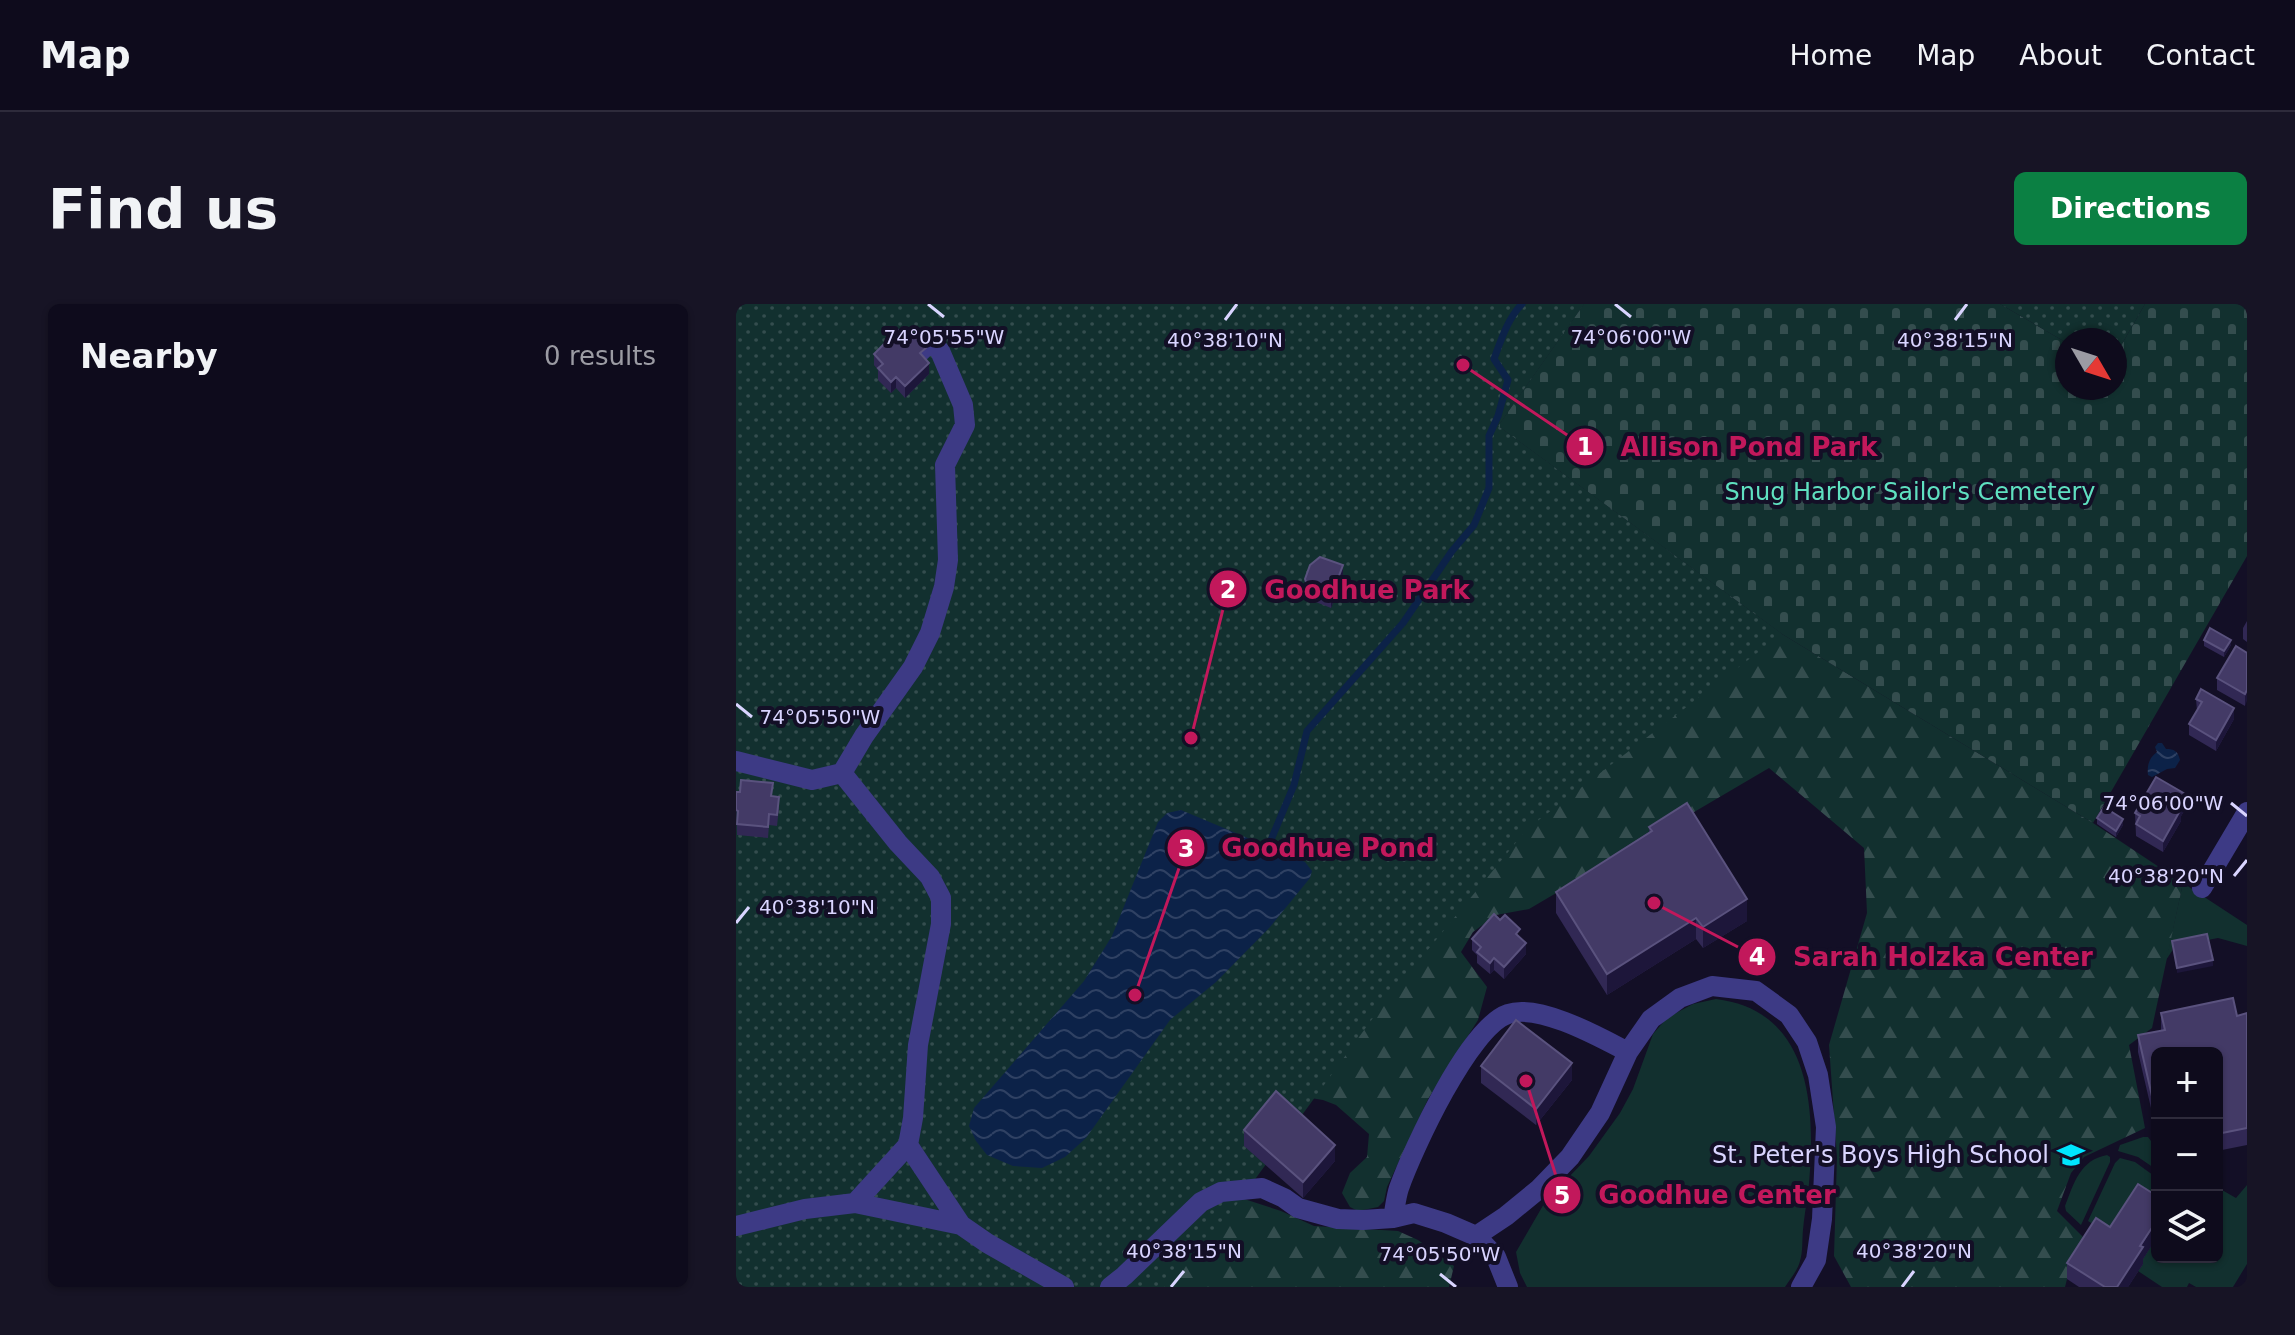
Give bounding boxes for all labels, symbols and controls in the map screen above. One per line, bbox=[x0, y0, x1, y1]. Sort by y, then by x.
text: Map bbox=[40, 33, 131, 77]
text: Home bbox=[1789, 39, 1872, 72]
text: Map bbox=[1916, 39, 1975, 72]
text: About bbox=[2019, 39, 2102, 72]
text: Contact bbox=[2146, 39, 2255, 72]
button: Directions bbox=[2014, 172, 2247, 245]
text: Find us bbox=[48, 176, 278, 241]
text: 74°05'55"W bbox=[884, 325, 1005, 349]
text: 74°06'00"W bbox=[1571, 325, 1692, 349]
text: 40°38'10"N bbox=[1167, 328, 1283, 352]
text: 40°38'15"N bbox=[1897, 328, 2013, 352]
north arrow bbox=[2055, 328, 2127, 400]
text: Nearby bbox=[80, 336, 218, 376]
text: 0 results bbox=[544, 341, 656, 371]
callout: Allison Pond Park bbox=[1565, 422, 1893, 472]
text: Allison Pond Park bbox=[1621, 432, 1878, 462]
text: 1 bbox=[1577, 433, 1593, 461]
park label: Snug Harbor Sailor's Cemetery bbox=[1724, 478, 2096, 506]
callout: Goodhue Park bbox=[1208, 564, 1486, 614]
text: Goodhue Park bbox=[1264, 575, 1470, 605]
text: 2 bbox=[1220, 576, 1236, 604]
text: 74°05'50"W bbox=[760, 705, 881, 729]
text: 74°06'00"W bbox=[2103, 791, 2224, 815]
callout: Goodhue Pond bbox=[1166, 823, 1451, 873]
text: Goodhue Pond bbox=[1221, 833, 1435, 863]
text: 3 bbox=[1178, 835, 1194, 863]
text: 40°38'20"N bbox=[2108, 864, 2224, 888]
text: 40°38'10"N bbox=[759, 895, 875, 919]
callout: Sarah Holzka Center bbox=[1737, 932, 2109, 982]
text: Sarah Holzka Center bbox=[1793, 942, 2093, 972]
text: 4 bbox=[1749, 943, 1765, 971]
map controls bbox=[2151, 1047, 2223, 1263]
button: + bbox=[2151, 1047, 2223, 1119]
button: − bbox=[2151, 1119, 2223, 1191]
school or university icon: St. Peter's Boys High School bbox=[2056, 1140, 2086, 1170]
place label: St. Peter's Boys High School bbox=[1712, 1141, 2049, 1169]
callout: Goodhue Center bbox=[1542, 1170, 1852, 1220]
text: Goodhue Center bbox=[1598, 1180, 1836, 1210]
text: 5 bbox=[1554, 1182, 1570, 1210]
button: layers bbox=[2151, 1191, 2223, 1263]
text: 40°38'15"N bbox=[1126, 1239, 1242, 1263]
text: 40°38'20"N bbox=[1856, 1239, 1972, 1263]
text: 74°05'50"W bbox=[1380, 1242, 1501, 1266]

